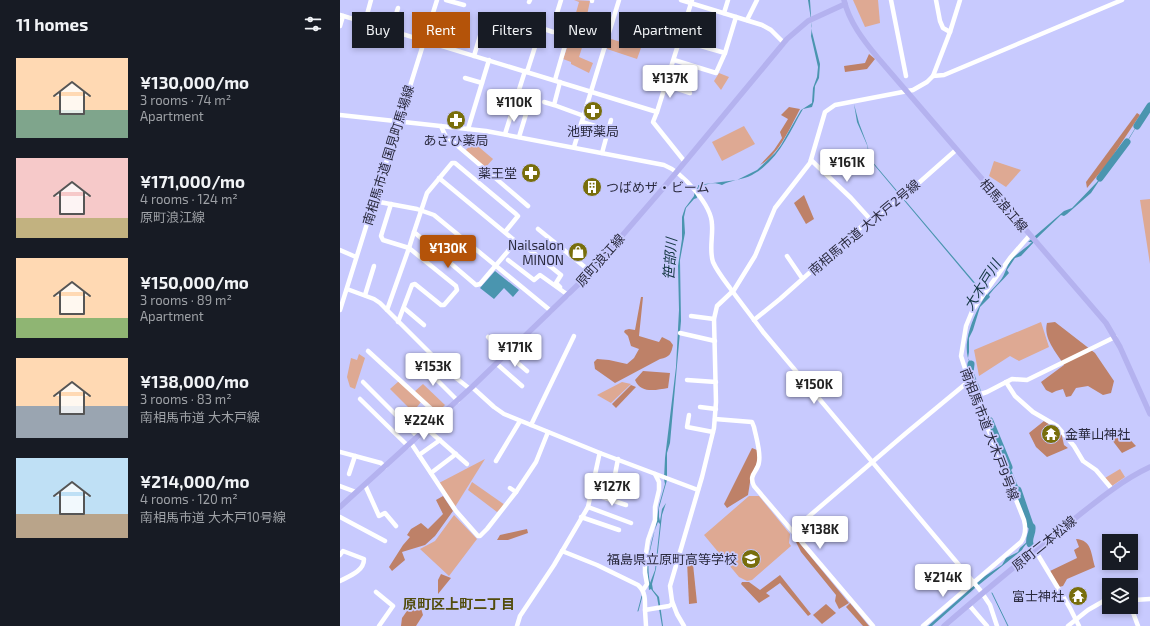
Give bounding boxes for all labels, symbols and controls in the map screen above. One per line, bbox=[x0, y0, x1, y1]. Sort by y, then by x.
chip: Buy bbox=[352, 12, 404, 48]
chip: Rent bbox=[412, 12, 470, 48]
chip: Filters bbox=[478, 12, 546, 48]
chip: New bbox=[554, 12, 611, 48]
chip: Apartment bbox=[619, 12, 716, 48]
icon: filters bbox=[302, 13, 324, 35]
text: 11 homes bbox=[16, 14, 88, 34]
pin: ¥137K bbox=[642, 65, 698, 99]
text: ¥137K bbox=[652, 70, 688, 86]
text: ¥130,000/mo bbox=[140, 72, 249, 92]
icon: home bbox=[48, 74, 96, 122]
street label: 南相馬市道 国見町馬場線 bbox=[359, 83, 417, 227]
pin: ¥110K bbox=[486, 89, 542, 123]
text: 3 rooms · 74 m² bbox=[140, 92, 231, 108]
text: ¥110K bbox=[496, 94, 532, 110]
pharmacy icon: 池野薬局 bbox=[582, 100, 604, 122]
text: Apartment bbox=[140, 108, 204, 124]
pharmacy icon: あさひ薬局 bbox=[445, 109, 467, 131]
place label: 池野薬局 bbox=[567, 123, 619, 139]
place label: あさひ薬局 bbox=[423, 132, 489, 148]
pin: ¥161K bbox=[819, 149, 875, 183]
text: ¥161K bbox=[829, 154, 865, 170]
pharmacy icon: 薬王堂 bbox=[520, 162, 542, 184]
place label: 薬王堂 bbox=[478, 165, 517, 181]
text: ¥171,000/mo bbox=[140, 171, 245, 191]
icon: home bbox=[48, 174, 96, 222]
street label: 相馬浪江線 bbox=[977, 175, 1031, 235]
building icon: つばめザ・ビーム bbox=[581, 176, 603, 198]
street label: 南相馬市道 大木戸2号線 bbox=[805, 176, 923, 278]
place label: つばめザ・ビーム bbox=[606, 179, 710, 195]
text: 4 rooms · 124 m² bbox=[140, 191, 238, 207]
text: 原町浪江線 bbox=[140, 209, 205, 225]
street label: 原町浪江線 bbox=[572, 230, 628, 290]
pin: ¥130K bbox=[420, 235, 476, 269]
water label: 笹部川 bbox=[660, 235, 680, 281]
place label: Nailsalon MINON bbox=[508, 237, 564, 268]
text: ¥130K bbox=[429, 240, 467, 256]
shop icon: Nailsalon MINON bbox=[567, 241, 589, 263]
water label: 大木戸川 bbox=[960, 255, 1005, 313]
text: ¥150,000/mo bbox=[140, 272, 249, 292]
icon: home bbox=[48, 274, 96, 322]
text: 3 rooms · 89 m² bbox=[140, 292, 232, 308]
text: Apartment bbox=[140, 308, 204, 324]
pin: ¥171K bbox=[487, 334, 543, 368]
text: ¥171K bbox=[498, 339, 532, 355]
pin: ¥153K bbox=[405, 353, 461, 387]
text: ¥153K bbox=[414, 358, 452, 374]
street label: 南相馬市道 大木戸9号線 bbox=[957, 366, 1023, 502]
text: ¥138,000/mo bbox=[140, 371, 249, 391]
pin: ¥150K bbox=[786, 371, 842, 405]
icon: home bbox=[48, 374, 96, 422]
text: ¥150K bbox=[795, 376, 833, 392]
text: 3 rooms · 83 m² bbox=[140, 391, 232, 407]
pin: ¥224K bbox=[396, 407, 452, 441]
text: 南相馬市道 大木戸線 bbox=[140, 409, 260, 425]
text: ¥224K bbox=[404, 412, 444, 428]
temple icon: 金華山神社 bbox=[1040, 423, 1062, 445]
place label: 金華山神社 bbox=[1065, 426, 1130, 442]
text: ¥214,000/mo bbox=[140, 471, 250, 491]
pin: ¥127K bbox=[584, 473, 640, 507]
icon: home bbox=[48, 474, 96, 522]
text: ¥127K bbox=[594, 478, 630, 494]
text: 4 rooms · 120 m² bbox=[140, 491, 238, 507]
text: 南相馬市道 大木戸10号線 bbox=[140, 509, 286, 525]
street label: 原町二本松線 bbox=[1009, 512, 1079, 574]
pin: ¥138K bbox=[792, 516, 848, 550]
text: ¥138K bbox=[801, 521, 839, 537]
map controls bbox=[1102, 534, 1138, 614]
button: locate bbox=[1102, 534, 1138, 570]
school or university icon: 福島県立原町高等学校 bbox=[740, 548, 762, 570]
place label: 福島県立原町高等学校 bbox=[607, 551, 737, 567]
pin: ¥214K bbox=[915, 564, 971, 598]
text: ¥214K bbox=[924, 569, 962, 585]
button: layers bbox=[1102, 578, 1138, 614]
temple icon: 富士神社 bbox=[1067, 585, 1089, 607]
place label: 富士神社 bbox=[1012, 588, 1064, 604]
district label: 原町区上町二丁目 bbox=[403, 595, 515, 612]

